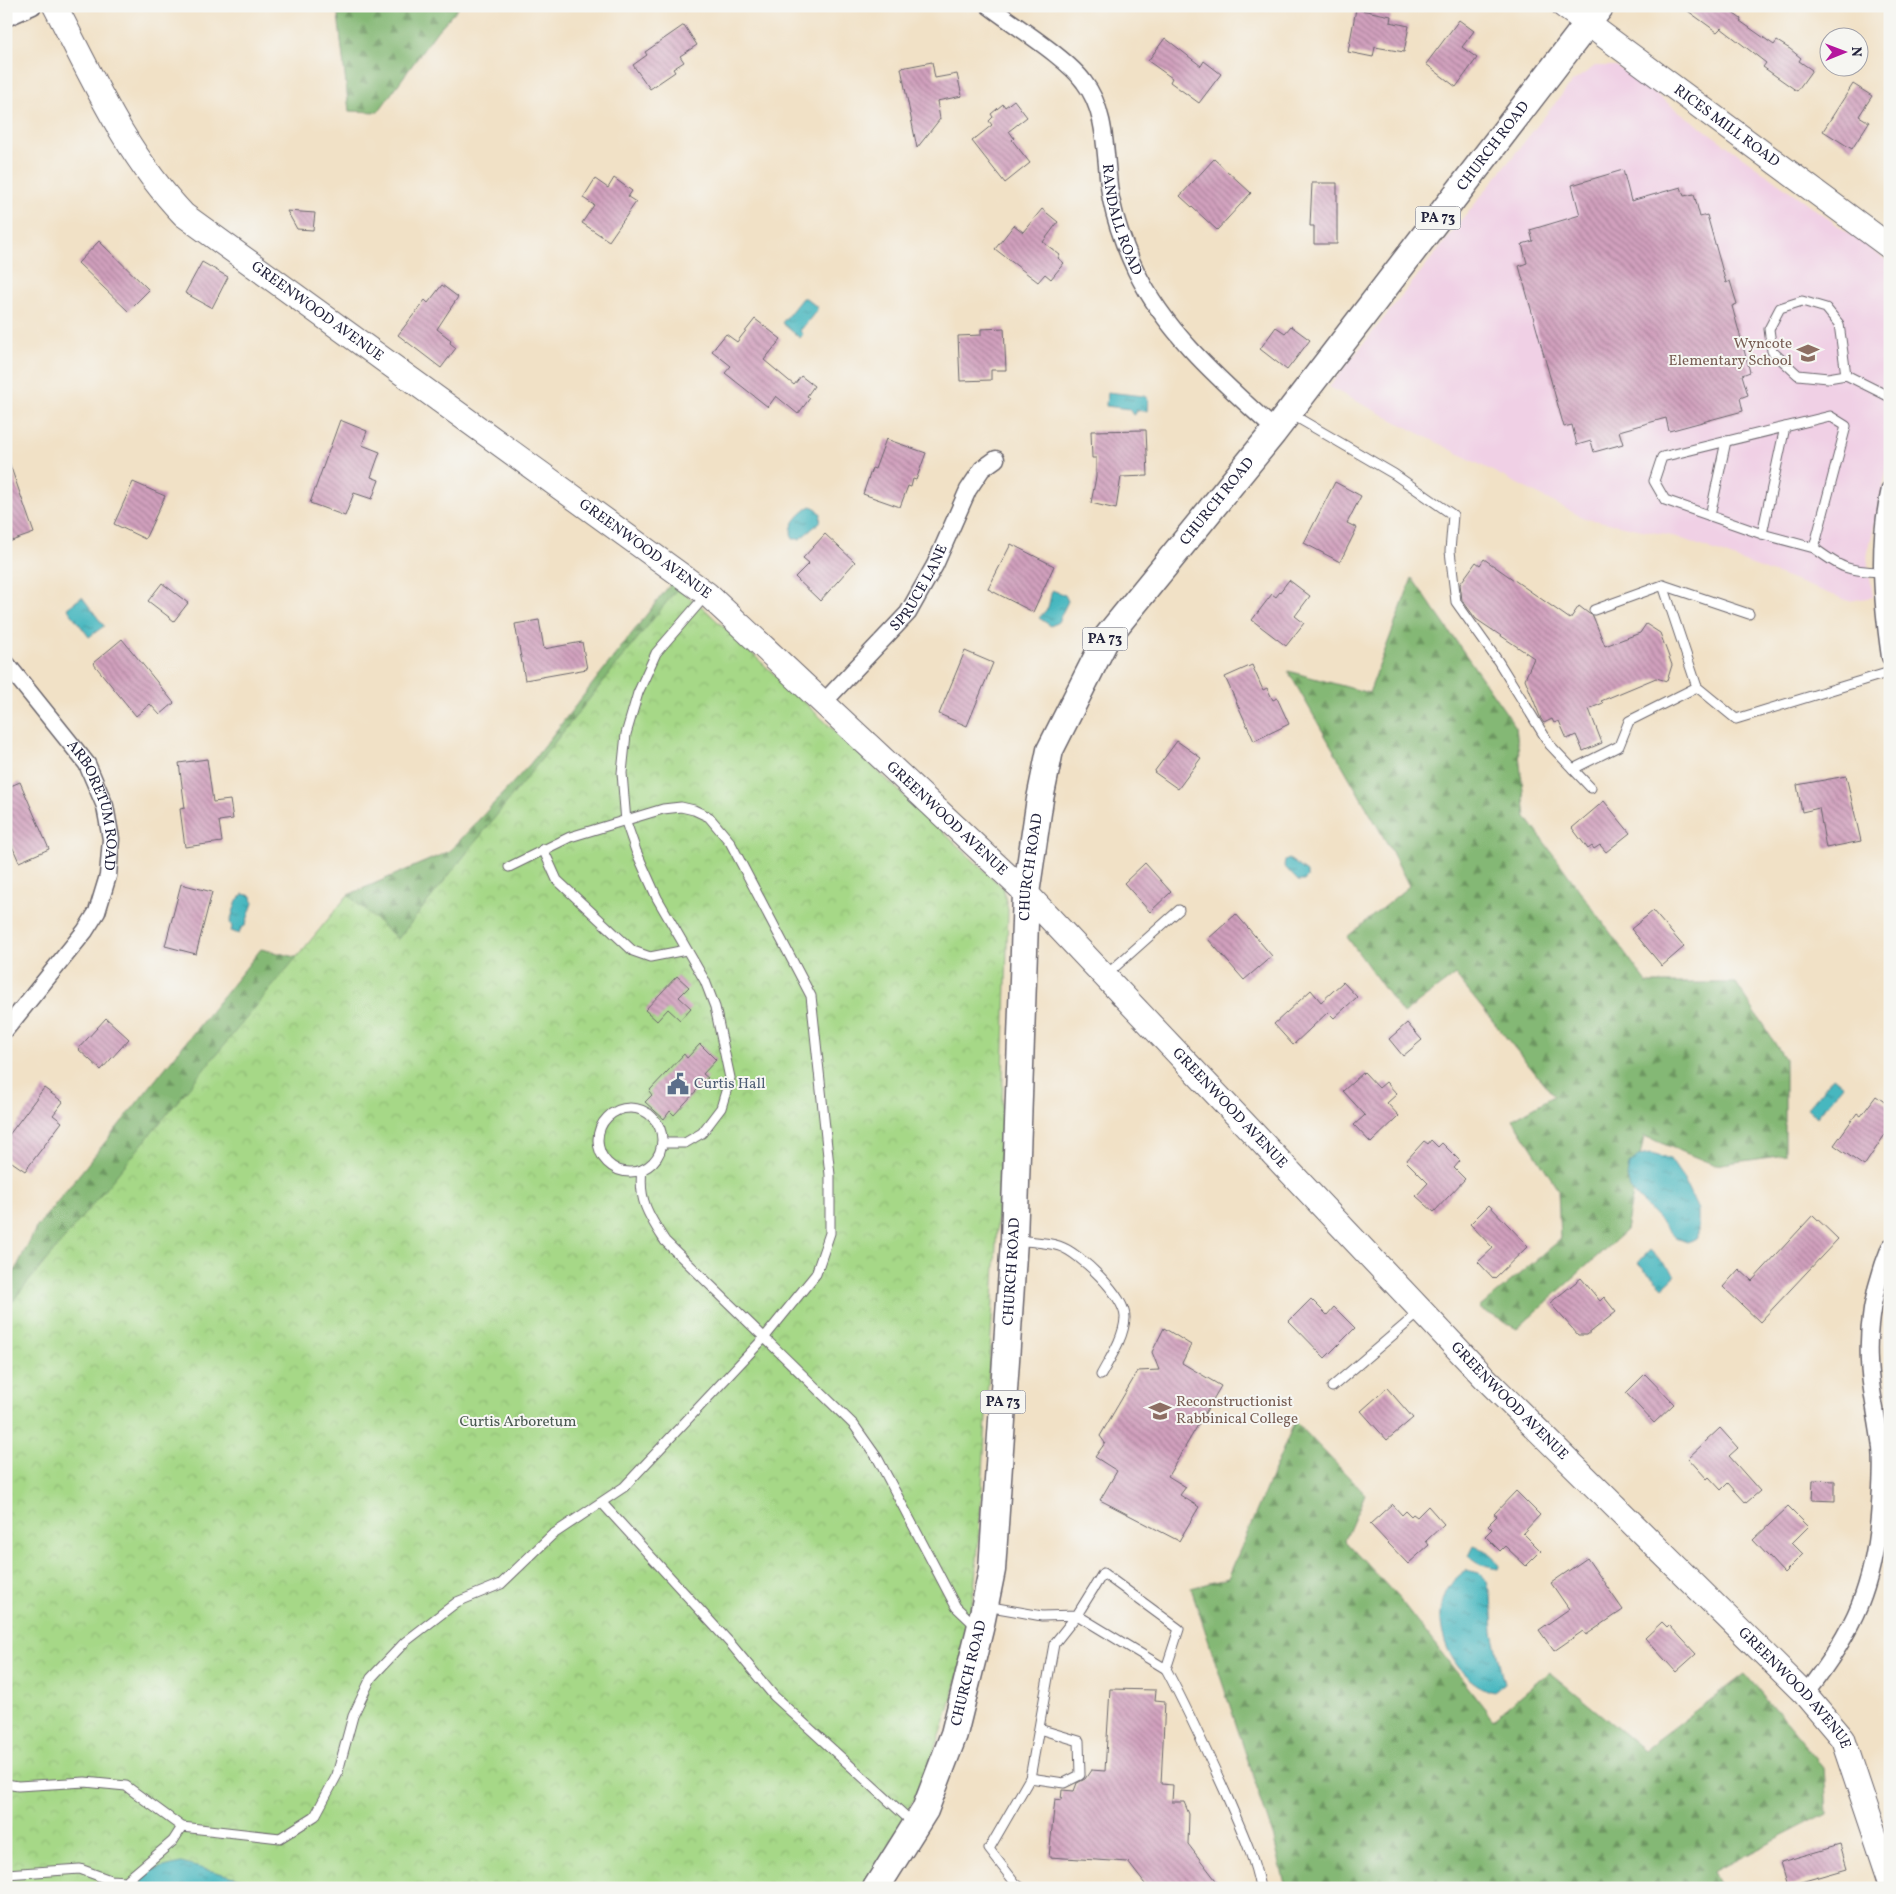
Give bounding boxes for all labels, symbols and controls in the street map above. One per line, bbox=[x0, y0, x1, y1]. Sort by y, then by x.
north arrow bbox=[1818, 28, 1868, 78]
text: N bbox=[1846, 47, 1865, 57]
street label: RICES MILL ROAD bbox=[1669, 80, 1784, 172]
street label: CHURCH ROAD bbox=[1452, 97, 1535, 195]
street label: RANDALL ROAD bbox=[1096, 163, 1147, 279]
road number: PA 73 bbox=[1416, 207, 1460, 230]
street label: GREENWOOD AVENUE bbox=[247, 256, 388, 367]
place label: Wyncote Elementary School bbox=[1669, 334, 1792, 372]
school or university icon: Wyncote Elementary School bbox=[1795, 340, 1821, 366]
street label: CHURCH ROAD bbox=[1175, 453, 1259, 550]
street label: GREENWOOD AVENUE bbox=[575, 494, 716, 604]
street label: SPRUCE LANE bbox=[885, 541, 953, 636]
road number: PA 73 bbox=[1082, 628, 1128, 650]
street label: ARBORETUM ROAD bbox=[61, 736, 122, 871]
street label: GREENWOOD AVENUE bbox=[881, 757, 1012, 881]
street label: CHURCH ROAD bbox=[1015, 812, 1048, 921]
street label: GREENWOOD AVENUE bbox=[1167, 1043, 1292, 1173]
public building icon: Curtis Hall bbox=[665, 1071, 691, 1097]
place label: Curtis Hall bbox=[694, 1074, 765, 1095]
street label: CHURCH ROAD bbox=[998, 1217, 1025, 1326]
street label: GREENWOOD AVENUE bbox=[1446, 1337, 1573, 1465]
road number: PA 73 bbox=[980, 1390, 1026, 1414]
place label: Reconstructionist Rabbinical College bbox=[1176, 1392, 1298, 1430]
school or university icon: Reconstructionist Rabbinical College bbox=[1147, 1398, 1173, 1424]
park label: Curtis Arboretum bbox=[459, 1412, 577, 1433]
street label: CHURCH ROAD bbox=[946, 1619, 992, 1728]
street label: GREENWOOD AVENUE bbox=[1733, 1623, 1856, 1751]

